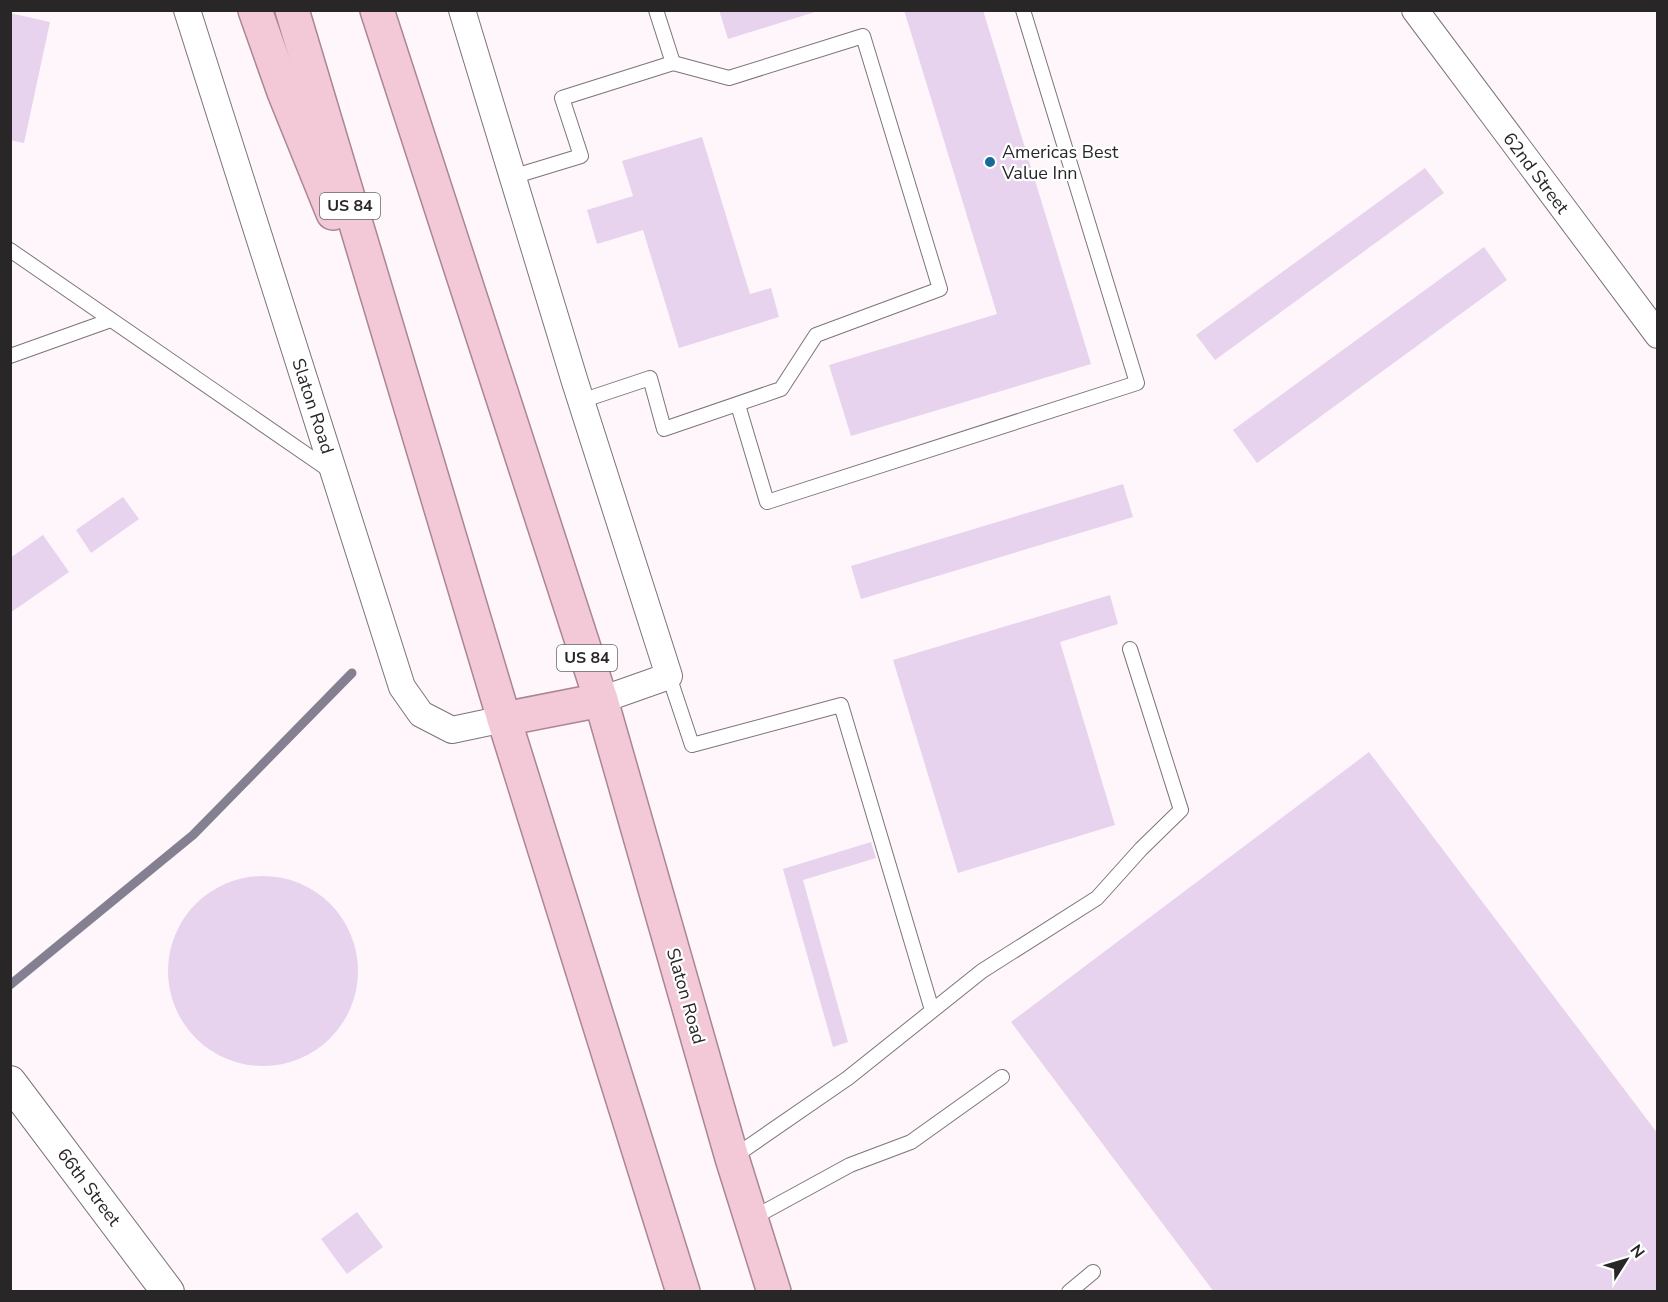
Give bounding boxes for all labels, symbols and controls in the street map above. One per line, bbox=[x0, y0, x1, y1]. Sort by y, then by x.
street label: 62nd Street bbox=[1498, 127, 1575, 219]
place label: Americas Best Value Inn bbox=[1001, 140, 1119, 185]
marker: Americas Best Value Inn bbox=[983, 155, 997, 169]
road number: US 84 bbox=[320, 193, 380, 219]
street label: Slaton Road bbox=[286, 355, 340, 457]
road number: US 84 bbox=[557, 645, 617, 671]
street label: Slaton Road bbox=[661, 945, 711, 1047]
street label: 66th Street bbox=[52, 1143, 127, 1231]
north arrow bbox=[1596, 1230, 1656, 1290]
text: N bbox=[1625, 1240, 1650, 1263]

